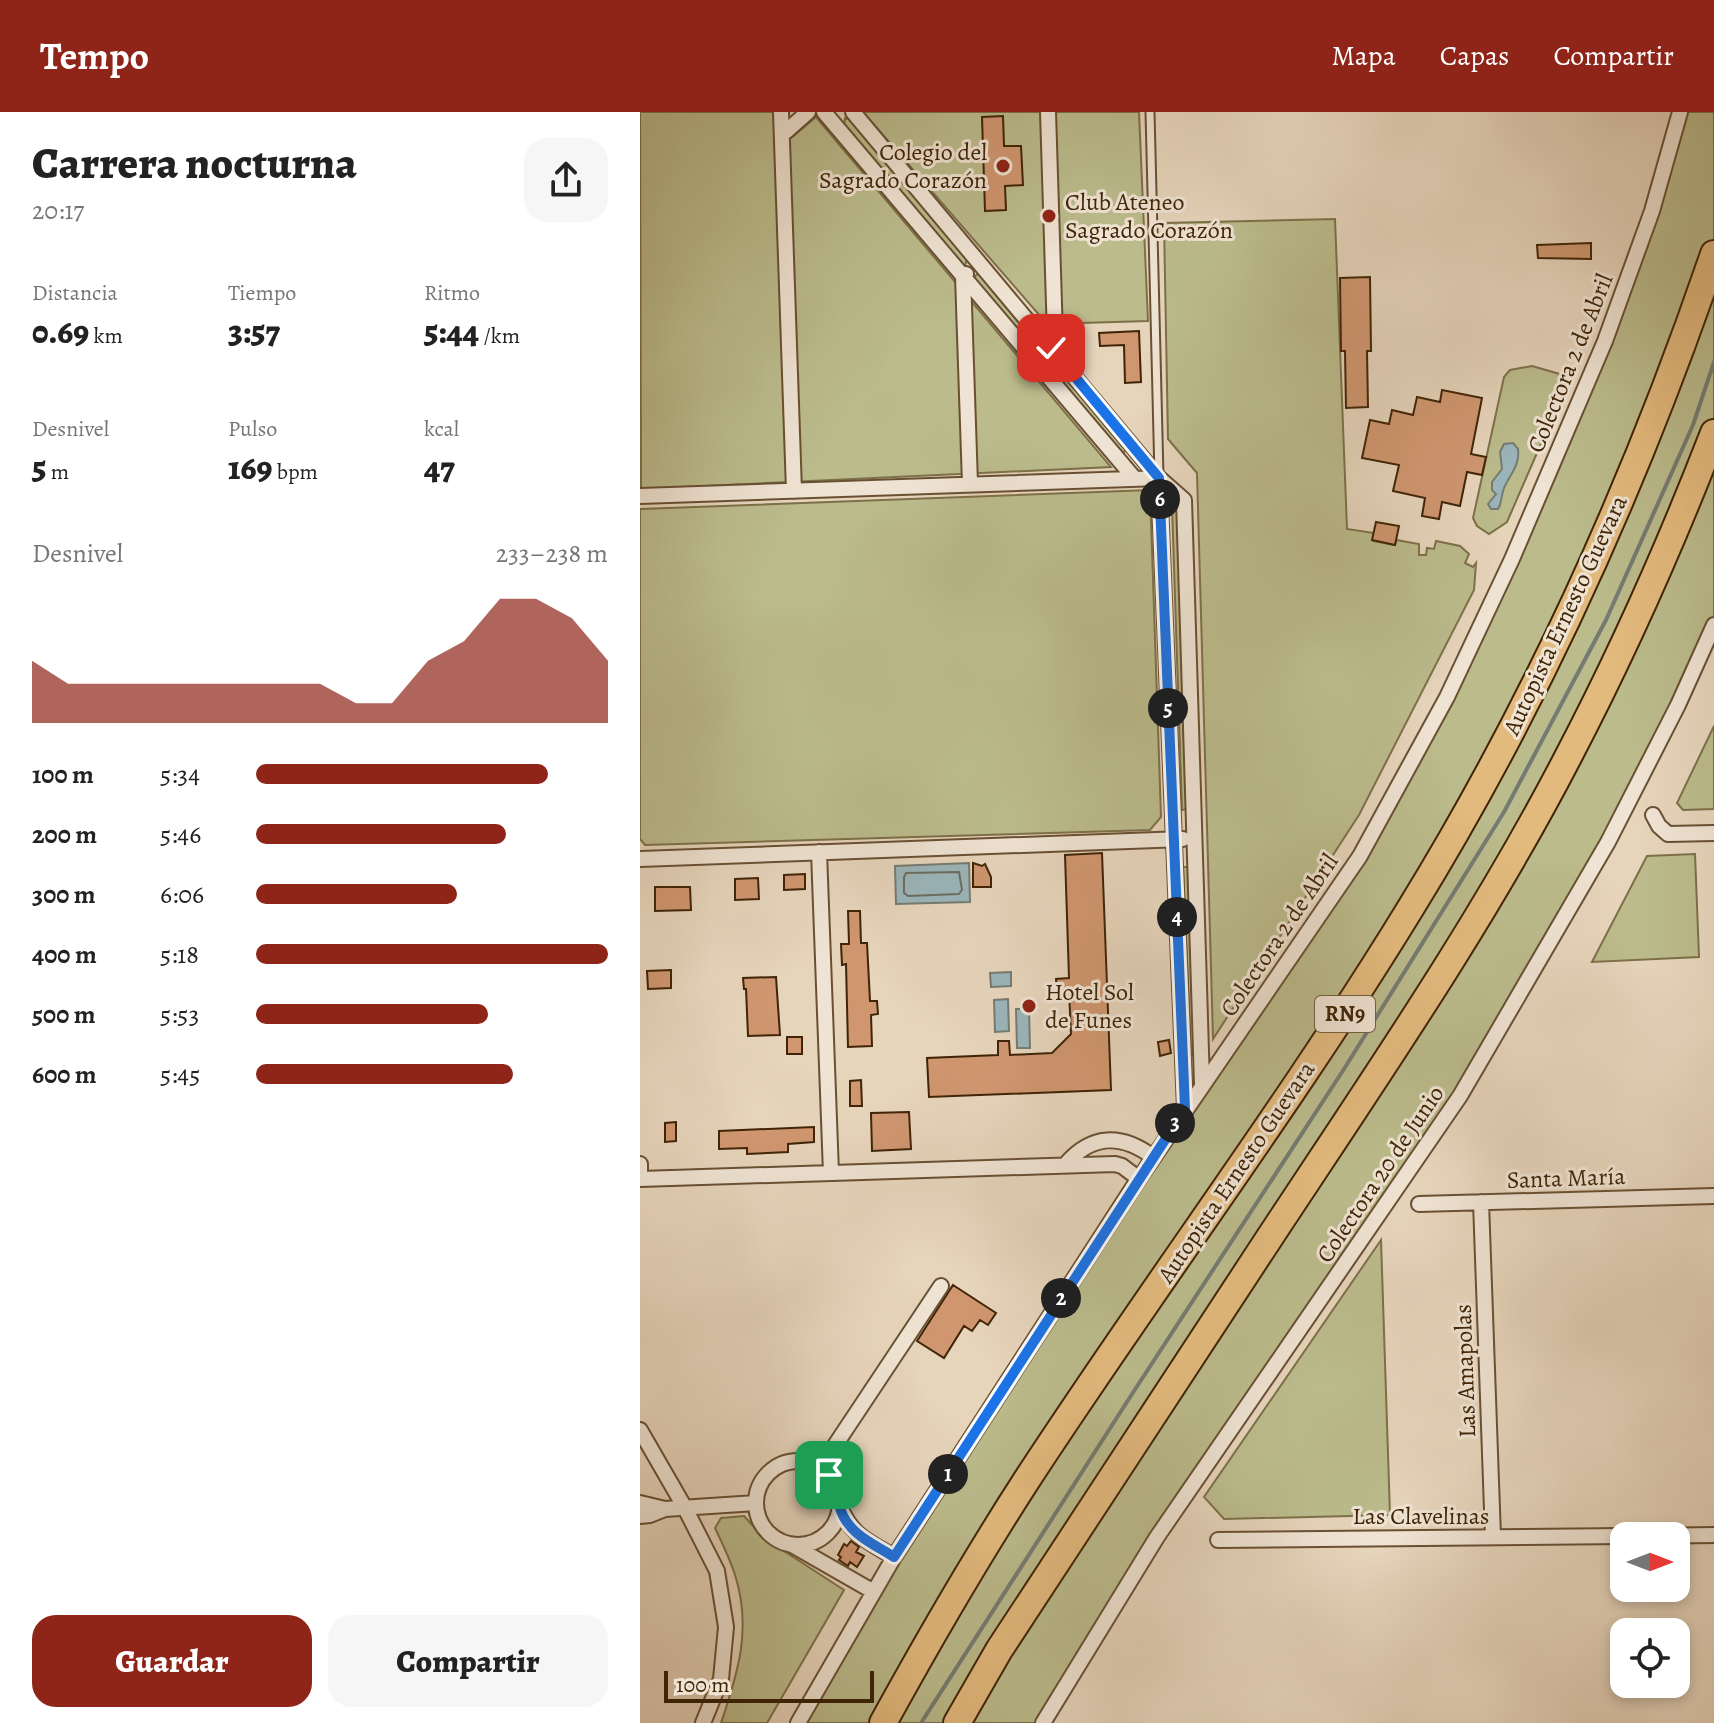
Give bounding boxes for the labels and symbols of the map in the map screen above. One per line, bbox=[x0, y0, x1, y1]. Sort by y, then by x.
place label: Colegio del Sagrado Corazón bbox=[819, 136, 987, 196]
marker: Colegio del Sagrado Corazón bbox=[994, 157, 1012, 175]
place label: Club Ateneo Sagrado Corazón bbox=[1065, 186, 1233, 246]
marker: Club Ateneo Sagrado Corazón bbox=[1040, 207, 1058, 225]
street label: Colectora 2 de Abril bbox=[1520, 269, 1620, 457]
pin bbox=[1017, 314, 1085, 382]
pin: 6 bbox=[1140, 479, 1180, 519]
street label: Autopista Ernesto Guevara bbox=[1495, 489, 1635, 741]
pin: 5 bbox=[1148, 688, 1188, 728]
street label: Colectora 2 de Abril bbox=[1213, 847, 1346, 1023]
pin: 4 bbox=[1157, 897, 1197, 937]
place label: Hotel Sol de Funes bbox=[1045, 976, 1134, 1036]
road number: RN9 bbox=[1315, 996, 1375, 1032]
marker: Hotel Sol de Funes bbox=[1020, 997, 1038, 1015]
street label: Autopista Ernesto Guevara bbox=[1149, 1054, 1323, 1290]
street label: Colectora 20 de Junio bbox=[1309, 1079, 1451, 1269]
pin: 3 bbox=[1155, 1103, 1195, 1143]
street label: Santa María bbox=[1506, 1160, 1627, 1196]
pin: 2 bbox=[1041, 1278, 1081, 1318]
street label: Las Amapolas bbox=[1447, 1304, 1483, 1438]
pin bbox=[795, 1441, 863, 1509]
pin: 1 bbox=[928, 1454, 968, 1494]
street label: Las Clavelinas bbox=[1352, 1500, 1490, 1532]
north arrow bbox=[1610, 1522, 1690, 1602]
scale bar bbox=[664, 1667, 874, 1703]

